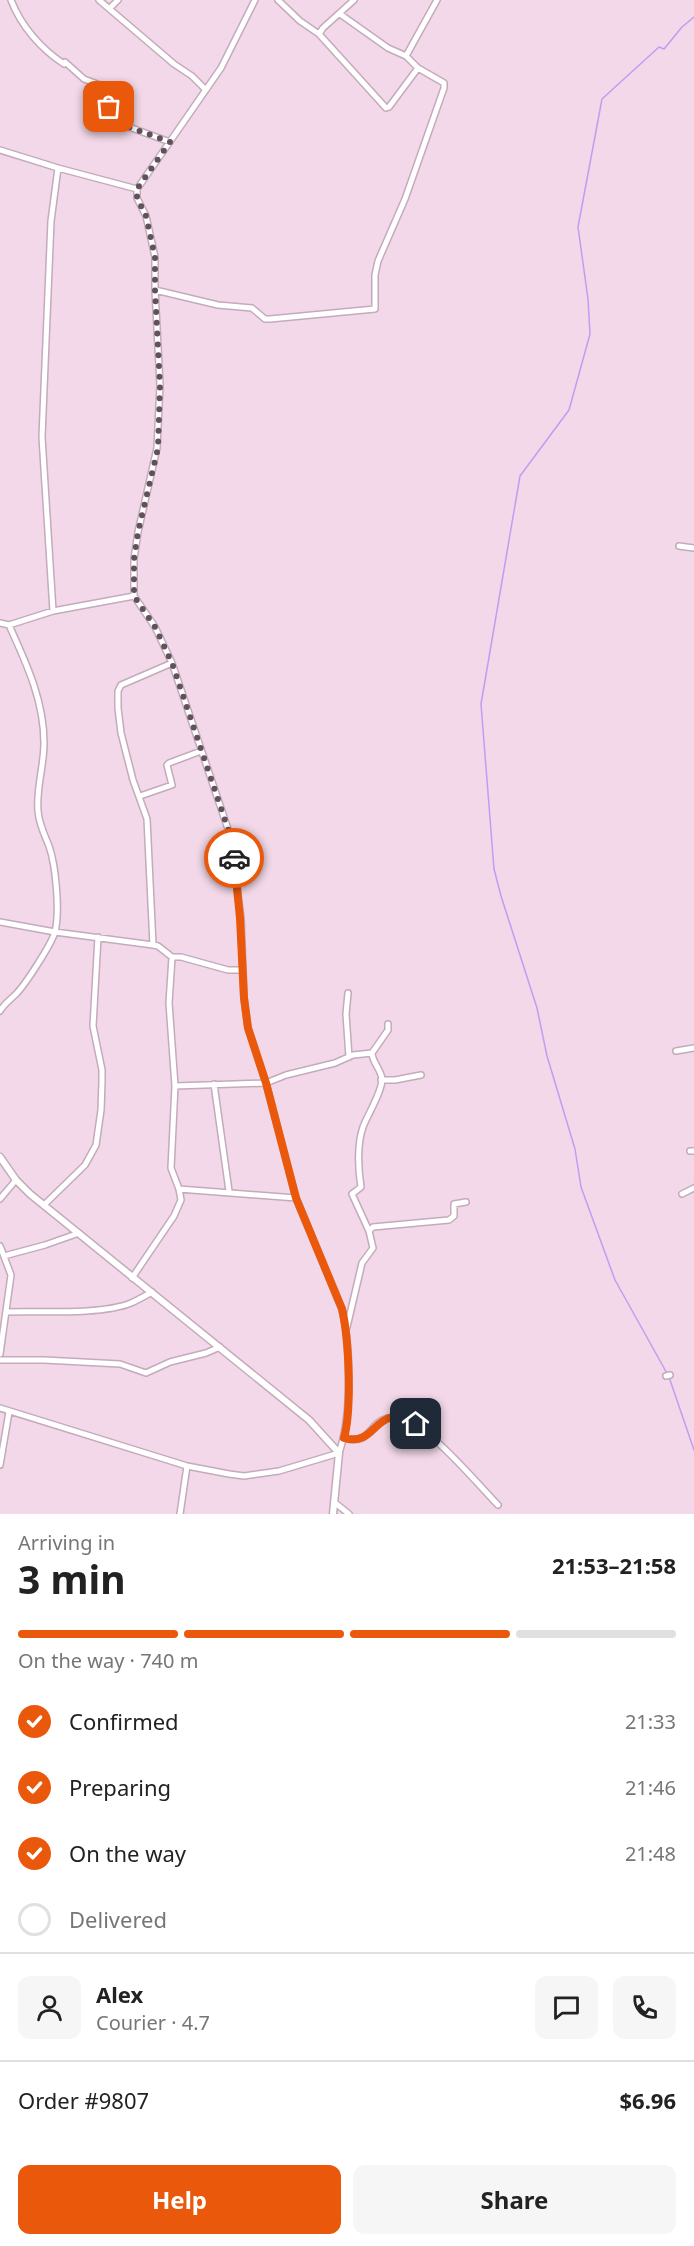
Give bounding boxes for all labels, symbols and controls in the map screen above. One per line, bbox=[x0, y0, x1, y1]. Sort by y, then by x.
pin bbox=[83, 81, 134, 132]
icon: bag bbox=[92, 90, 125, 123]
courier bbox=[204, 828, 264, 888]
icon: car bbox=[218, 842, 251, 875]
pin bbox=[390, 1398, 441, 1449]
icon: home bbox=[399, 1407, 432, 1440]
text: Arriving in bbox=[18, 1529, 115, 1556]
text: 21:53–21:58 bbox=[552, 1550, 676, 1580]
text: 3 min bbox=[18, 1552, 125, 1605]
text: On the way · 740 m bbox=[18, 1647, 198, 1674]
icon: check bbox=[18, 1705, 51, 1738]
text: Confirmed bbox=[69, 1706, 179, 1736]
text: 21:33 bbox=[625, 1708, 676, 1735]
icon: check bbox=[18, 1771, 51, 1804]
text: Preparing bbox=[69, 1772, 171, 1802]
text: 21:46 bbox=[625, 1774, 676, 1801]
icon: check bbox=[18, 1837, 51, 1870]
text: On the way bbox=[69, 1838, 186, 1868]
text: 21:48 bbox=[625, 1840, 676, 1867]
text: Delivered bbox=[69, 1904, 167, 1934]
button: person bbox=[18, 1976, 81, 2039]
button: chat bbox=[535, 1976, 598, 2039]
button: phone bbox=[613, 1976, 676, 2039]
text: Alex bbox=[96, 1979, 143, 2009]
text: Courier · 4.7 bbox=[96, 2009, 210, 2036]
text: Order #9807 bbox=[18, 2085, 149, 2115]
text: $6.96 bbox=[619, 2085, 676, 2115]
button: Help bbox=[18, 2165, 341, 2234]
button: Share bbox=[353, 2165, 676, 2234]

